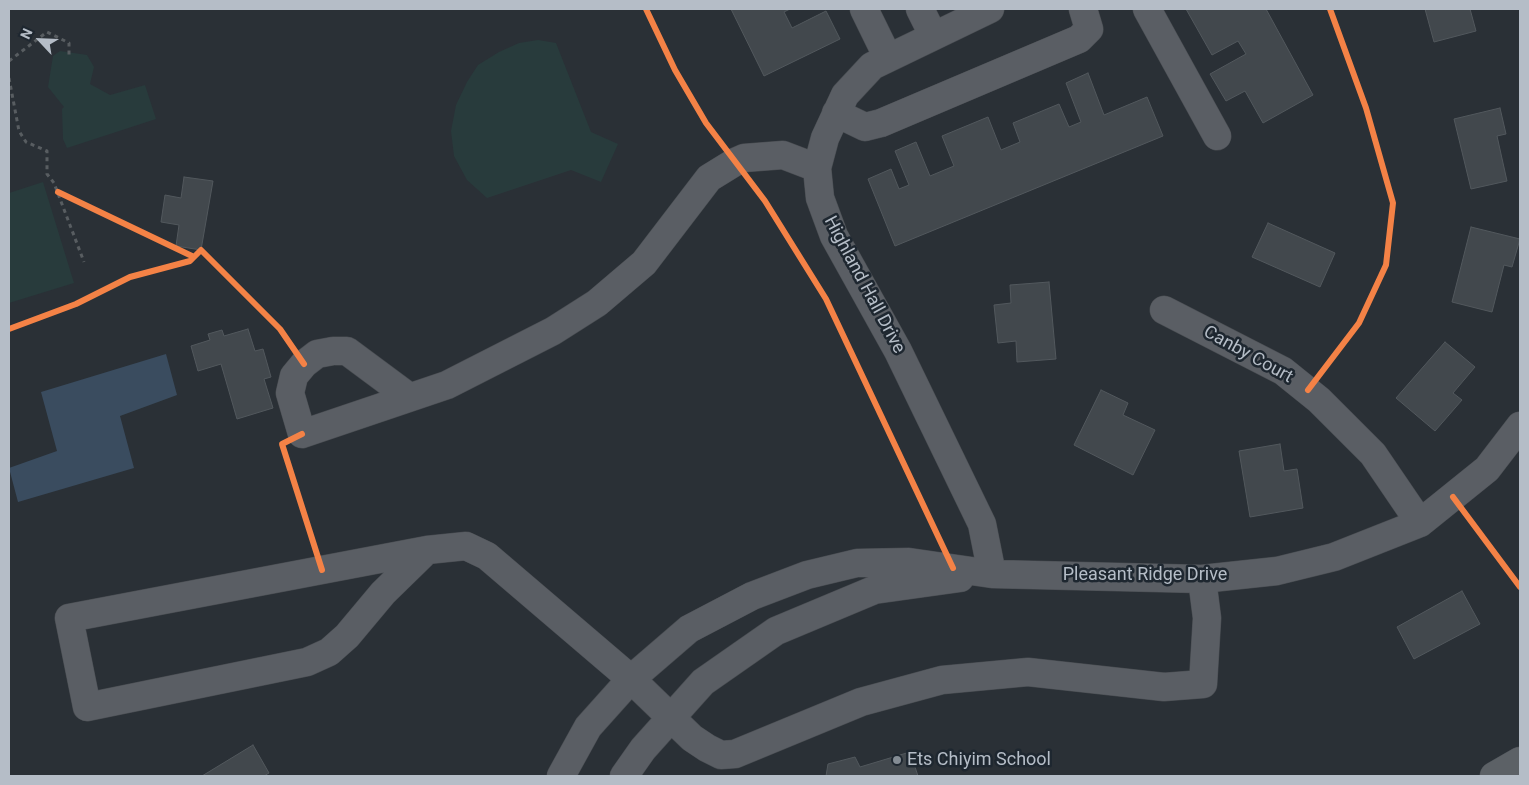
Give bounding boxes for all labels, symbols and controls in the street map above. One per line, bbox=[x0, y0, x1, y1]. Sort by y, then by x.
north arrow bbox=[15, 15, 65, 65]
text: N bbox=[17, 26, 36, 42]
street label: Highland Hall Drive bbox=[819, 213, 909, 357]
street label: Canby Court bbox=[1200, 322, 1296, 388]
street label: Pleasant Ridge Drive bbox=[1063, 564, 1227, 586]
place label: Ets Chiyim School bbox=[907, 749, 1051, 771]
marker: Ets Chiyim School bbox=[891, 754, 903, 766]

